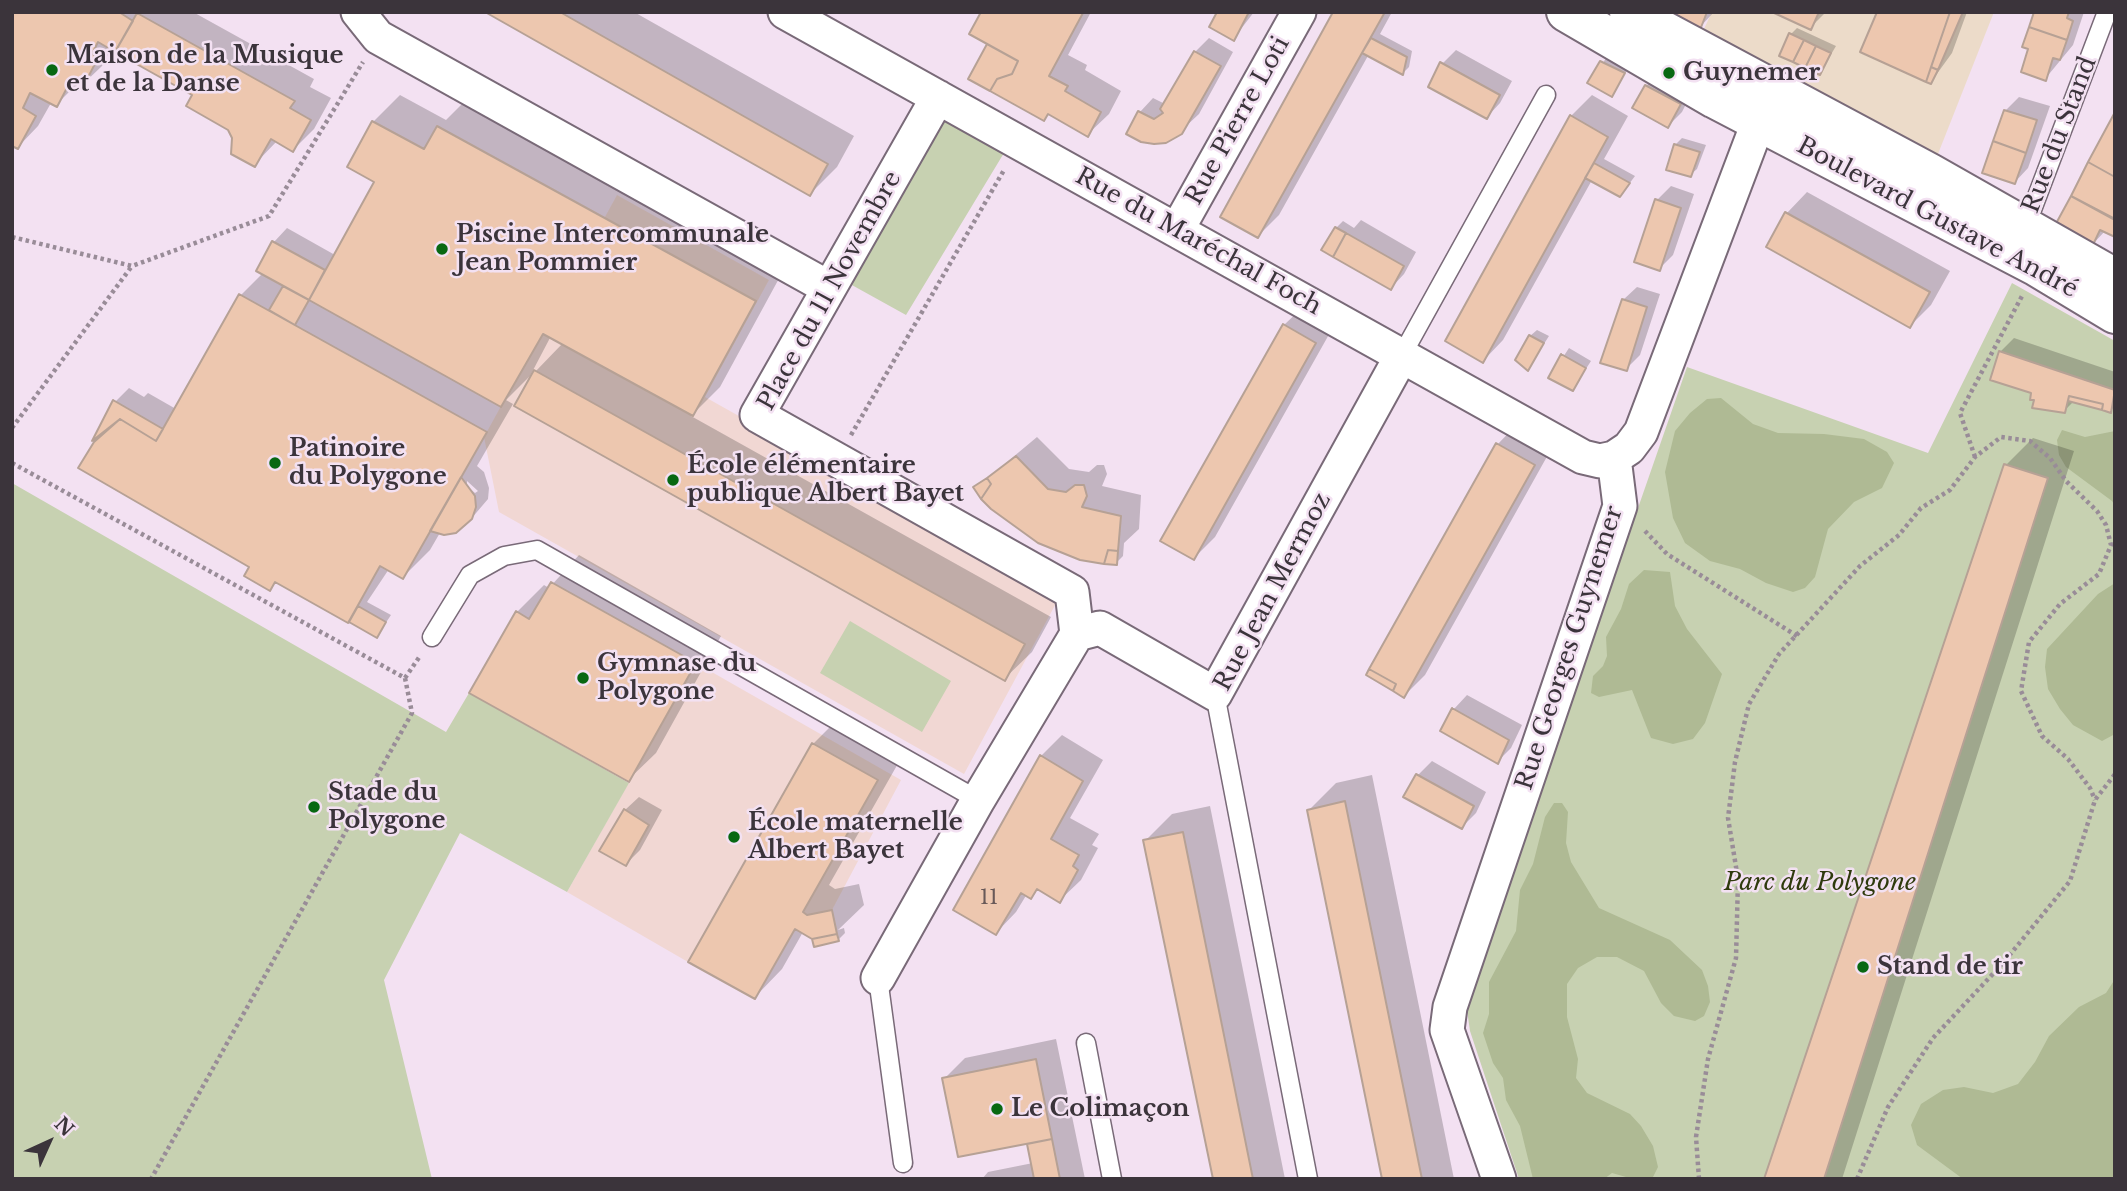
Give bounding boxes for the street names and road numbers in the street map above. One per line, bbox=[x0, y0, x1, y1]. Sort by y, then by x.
street label: Rue Pierre Loti bbox=[1180, 32, 1296, 210]
street label: Rue du Stand bbox=[2017, 53, 2103, 217]
street label: Boulevard Gustave André bbox=[1792, 132, 2082, 304]
street label: Rue du Maréchal Foch bbox=[1070, 162, 1326, 322]
street label: Place du 11 Novembre bbox=[752, 166, 908, 416]
street label: Rue Jean Mermoz bbox=[1209, 488, 1337, 696]
street label: Rue Georges Guynemer bbox=[1510, 502, 1630, 794]

